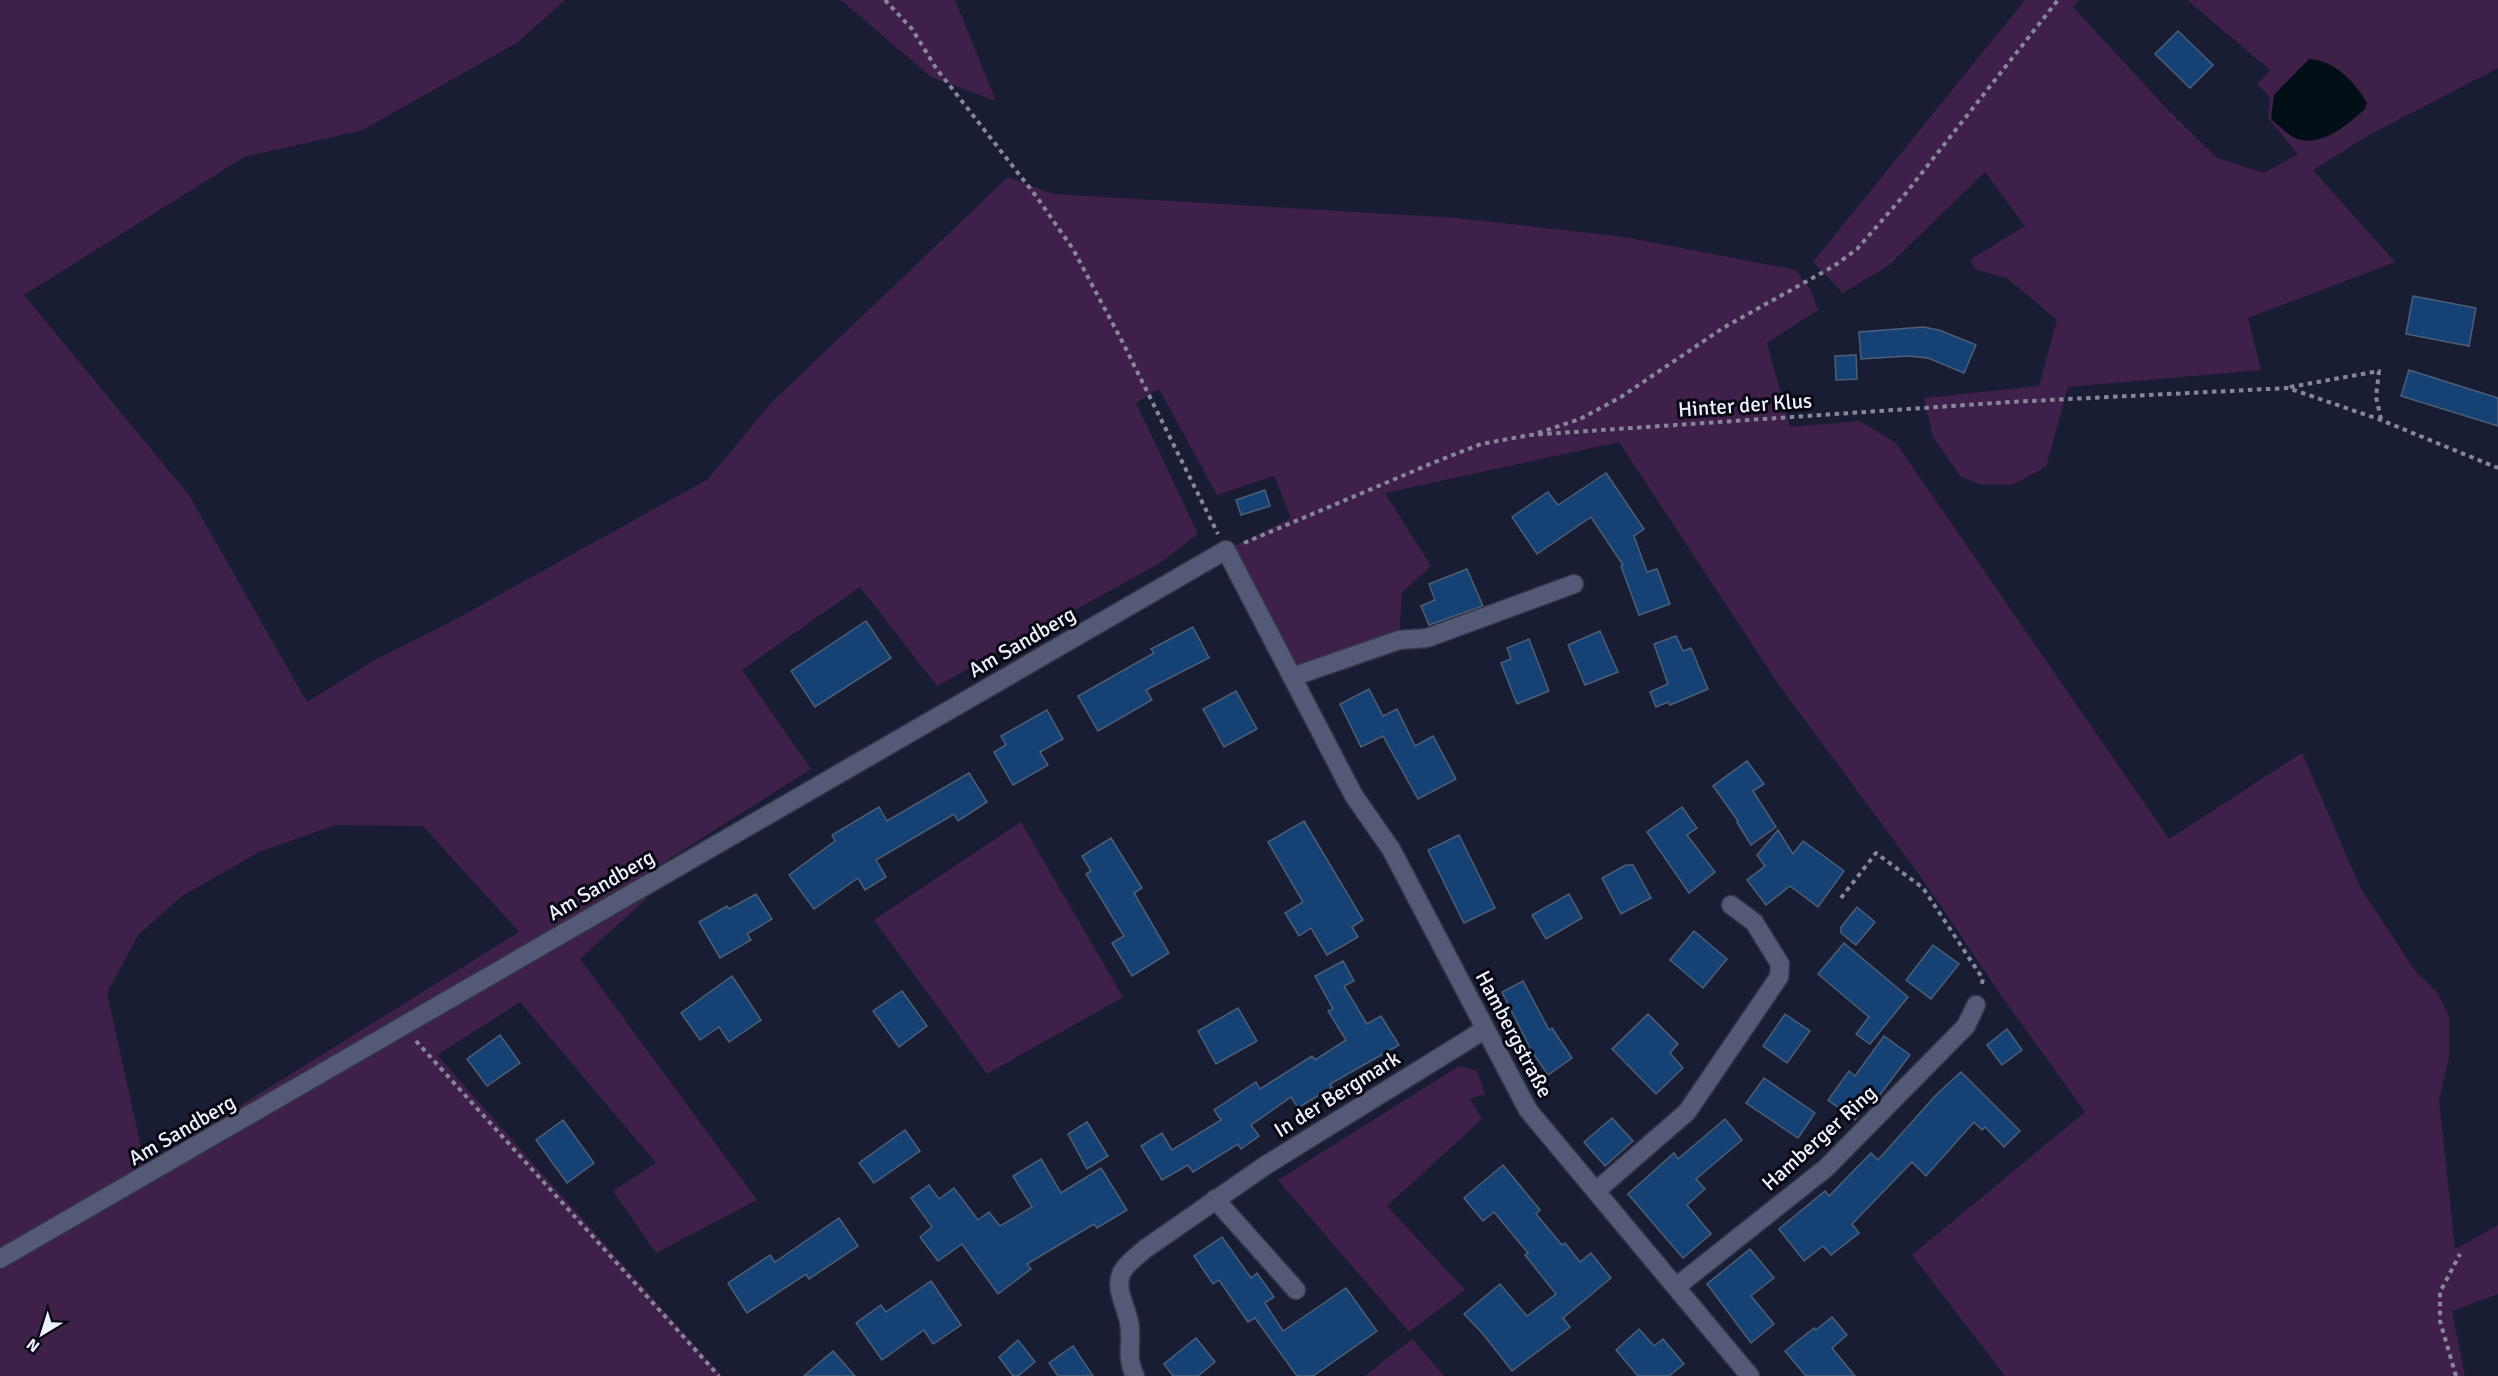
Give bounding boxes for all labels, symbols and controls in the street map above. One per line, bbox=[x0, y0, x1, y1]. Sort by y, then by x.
street label: Hinter der Klus bbox=[1677, 387, 1813, 423]
street label: Am Sandberg bbox=[964, 601, 1080, 683]
street label: Am Sandberg bbox=[543, 844, 659, 926]
street label: Hambergstraße bbox=[1470, 966, 1558, 1102]
street label: In der Bergmark bbox=[1269, 1045, 1405, 1143]
street label: Hamberger Ring bbox=[1756, 1080, 1882, 1196]
street label: Am Sandberg bbox=[124, 1089, 240, 1171]
north arrow bbox=[12, 1304, 72, 1364]
text: N bbox=[23, 1334, 44, 1356]

